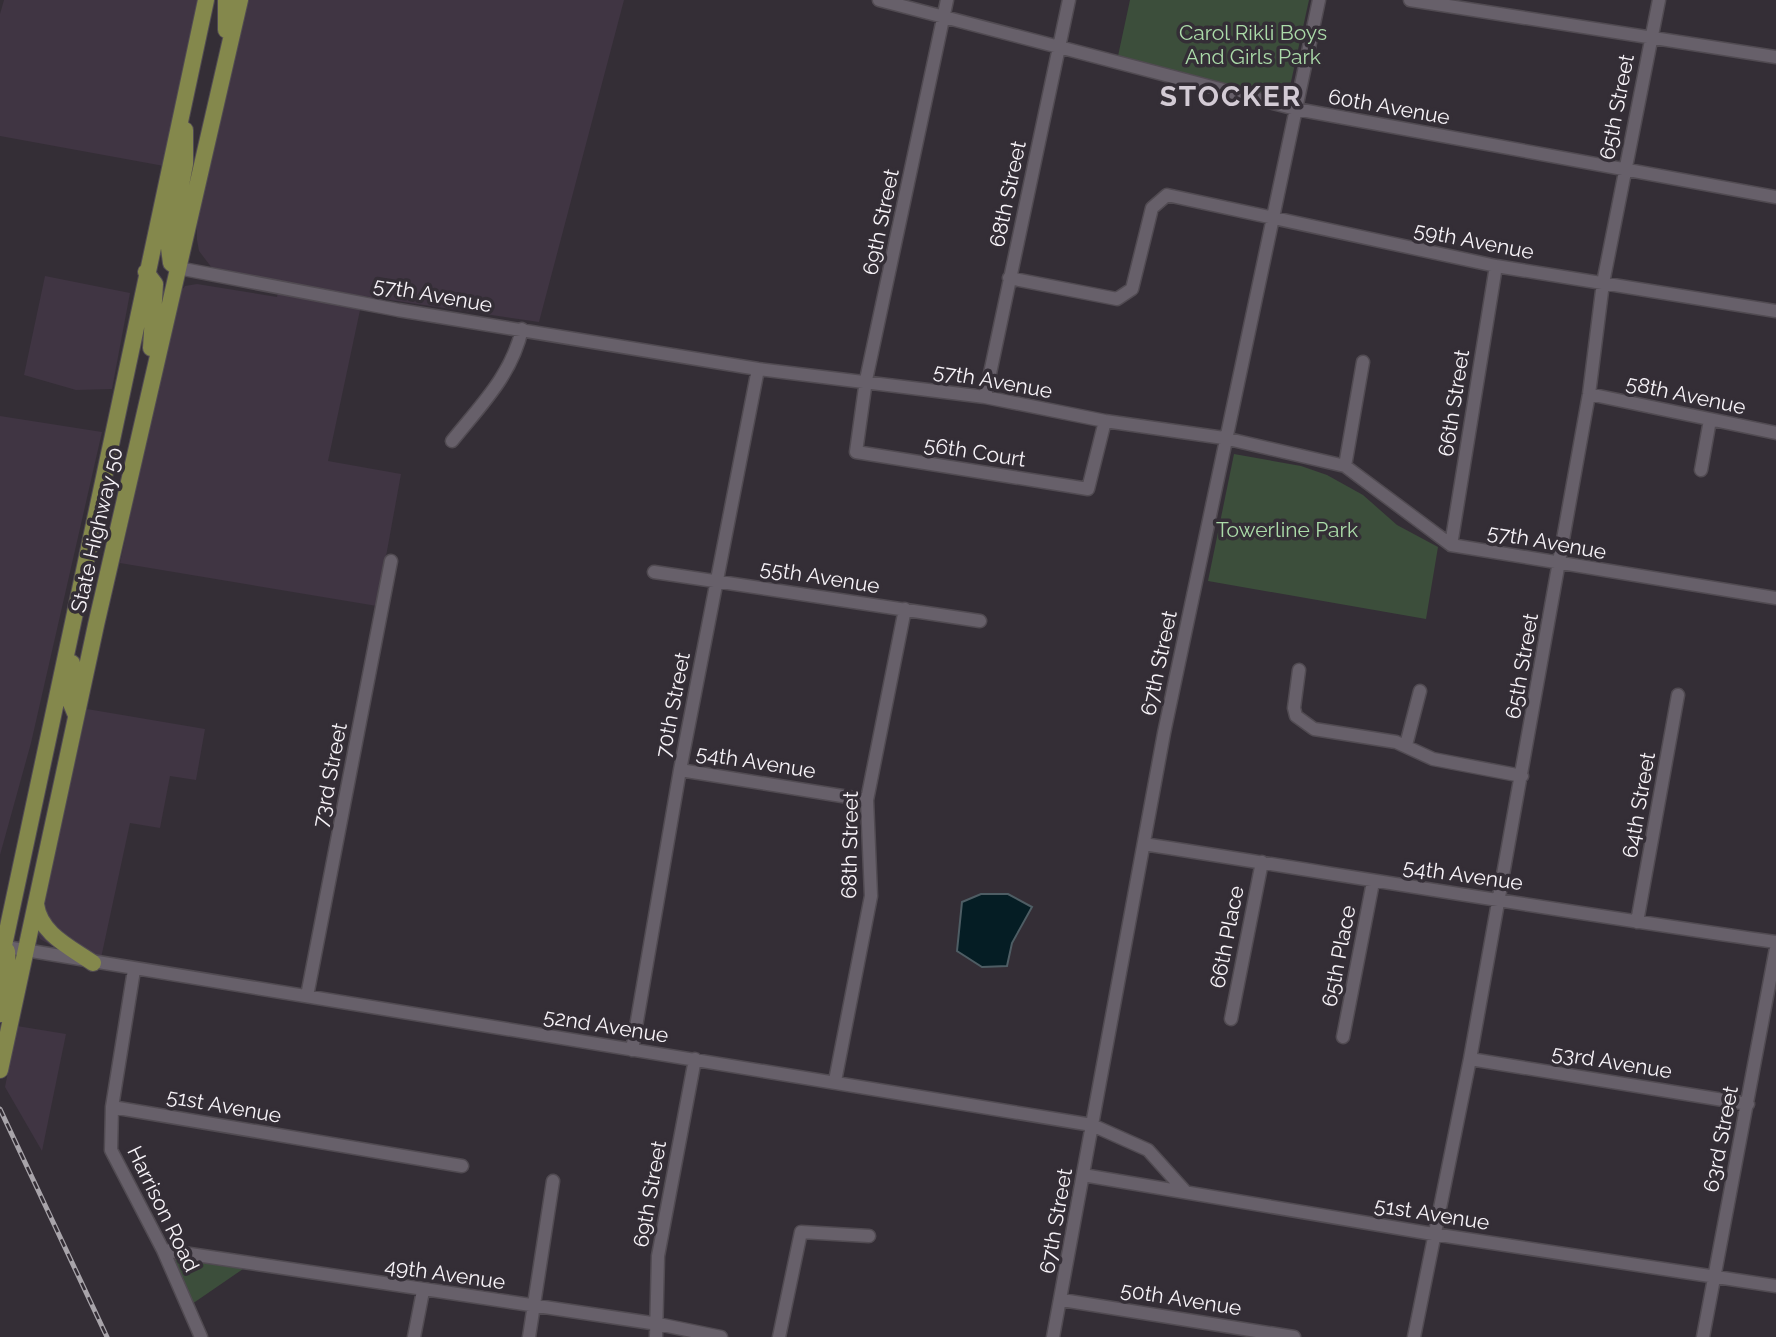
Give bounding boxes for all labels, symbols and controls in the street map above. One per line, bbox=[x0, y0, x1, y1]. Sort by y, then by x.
park label: Carol Rikli Boys And Girls Park bbox=[1179, 20, 1327, 69]
street label: 65th Street bbox=[1594, 52, 1639, 162]
district label: STOCKER bbox=[1160, 80, 1302, 113]
street label: 60th Avenue bbox=[1326, 84, 1452, 130]
street label: 68th Street bbox=[984, 138, 1031, 249]
street label: 69th Street bbox=[857, 167, 904, 277]
street label: 59th Avenue bbox=[1412, 217, 1536, 264]
street label: 57th Avenue bbox=[372, 272, 494, 317]
street label: 66th Street bbox=[1433, 348, 1474, 458]
street label: 57th Avenue bbox=[932, 358, 1054, 403]
street label: 58th Avenue bbox=[1624, 370, 1748, 419]
street label: 56th Court bbox=[922, 431, 1028, 472]
street label: State Highway 50 bbox=[65, 445, 128, 615]
park label: Towerline Park bbox=[1216, 517, 1358, 542]
street label: 57th Avenue bbox=[1486, 519, 1608, 564]
street label: 55th Avenue bbox=[759, 555, 882, 598]
street label: 67th Street bbox=[1135, 608, 1182, 718]
street label: 65th Street bbox=[1500, 611, 1543, 721]
street label: 70th Street bbox=[650, 650, 695, 760]
street label: 73rd Street bbox=[307, 720, 352, 829]
street label: 54th Avenue bbox=[695, 740, 818, 783]
street label: 64th Street bbox=[1617, 750, 1660, 860]
street label: 68th Street bbox=[836, 791, 863, 899]
street label: 54th Avenue bbox=[1402, 854, 1525, 895]
street label: 66th Place bbox=[1204, 884, 1249, 990]
street label: 65th Place bbox=[1316, 903, 1361, 1009]
street label: 52nd Avenue bbox=[542, 1003, 670, 1048]
street label: 53rd Avenue bbox=[1550, 1040, 1674, 1083]
street label: 51st Avenue bbox=[165, 1083, 283, 1128]
street label: 63rd Street bbox=[1698, 1084, 1743, 1194]
street label: 69th Street bbox=[628, 1139, 671, 1249]
street label: Harrison Road bbox=[122, 1142, 205, 1276]
street label: 67th Street bbox=[1034, 1166, 1077, 1276]
street label: 51st Avenue bbox=[1373, 1192, 1491, 1235]
street label: 49th Avenue bbox=[383, 1253, 507, 1294]
street label: 50th Avenue bbox=[1119, 1277, 1243, 1320]

